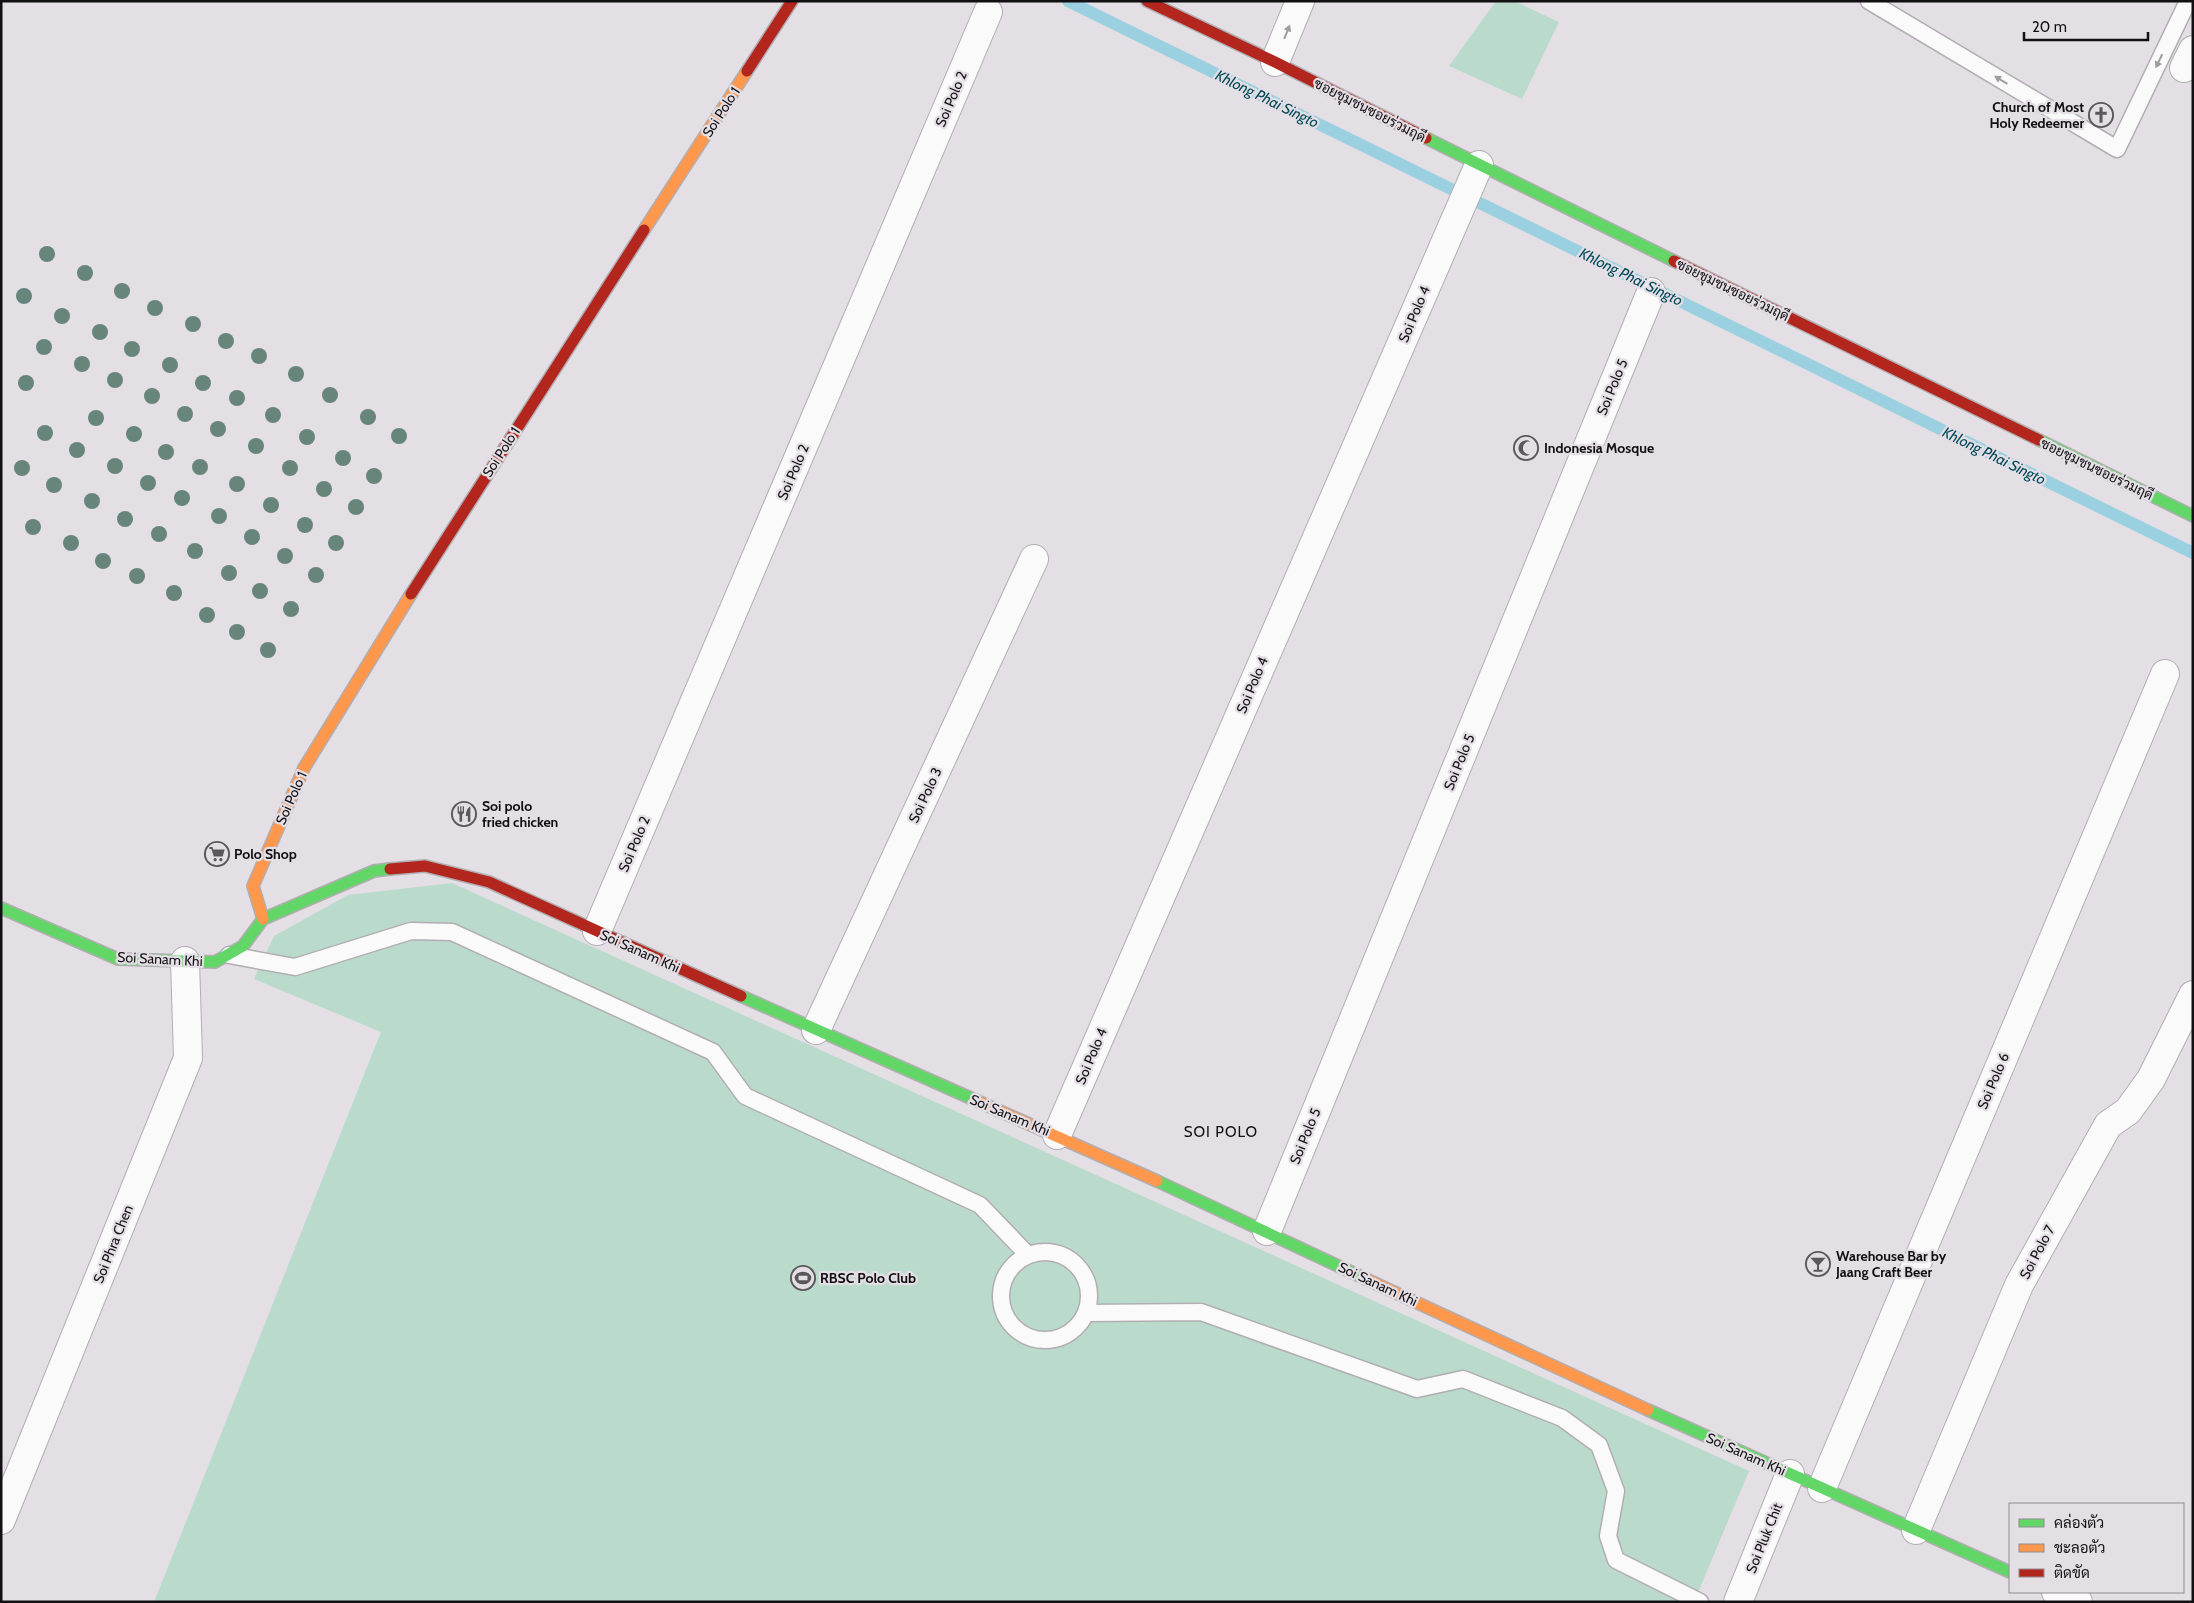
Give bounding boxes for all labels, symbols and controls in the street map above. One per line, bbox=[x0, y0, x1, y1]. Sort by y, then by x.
scale bar bbox=[2024, 10, 2148, 42]
text: 20 m bbox=[2032, 18, 2067, 36]
one-way arrow bbox=[1284, 25, 1292, 39]
one-way arrow bbox=[2155, 54, 2163, 68]
water label: Khlong Phai Singto bbox=[1212, 66, 1322, 132]
street label: Soi Polo 2 bbox=[931, 68, 971, 130]
street label: ซอยชุมชนซอยร่วมฤดี bbox=[1311, 74, 1429, 147]
one-way arrow bbox=[1995, 76, 2008, 85]
street label: Soi Polo 1 bbox=[698, 84, 744, 140]
place label: Church of Most Holy Redeemer bbox=[1990, 98, 2084, 132]
church icon: Church of Most Holy Redeemer bbox=[2088, 102, 2114, 128]
water label: Khlong Phai Singto bbox=[1576, 244, 1686, 310]
street label: ซอยชุมชนซอยร่วมฤดี bbox=[1673, 255, 1792, 326]
street label: Soi Polo 4 bbox=[1394, 283, 1434, 345]
street label: Soi Polo 5 bbox=[1593, 356, 1631, 418]
water label: Khlong Phai Singto bbox=[1939, 423, 2049, 489]
street label: Soi Polo 1 bbox=[478, 424, 524, 480]
street label: ซอยชุมชนซอยร่วมฤดี bbox=[2037, 434, 2156, 505]
mosque icon: Indonesia Mosque bbox=[1513, 435, 1539, 461]
place label: Indonesia Mosque bbox=[1544, 439, 1654, 457]
street label: Soi Polo 2 bbox=[773, 441, 813, 503]
street label: Soi Polo 4 bbox=[1232, 654, 1272, 716]
street label: Soi Polo 5 bbox=[1440, 731, 1478, 793]
street label: Soi Polo 3 bbox=[904, 764, 946, 826]
street label: Soi Polo 1 bbox=[271, 769, 311, 827]
place label: Soi polo fried chicken bbox=[482, 797, 558, 831]
restaurant icon: Soi polo fried chicken bbox=[451, 801, 477, 827]
street label: Soi Polo 2 bbox=[614, 813, 654, 875]
supermarket icon: Polo Shop bbox=[204, 841, 230, 867]
place label: Polo Shop bbox=[234, 845, 297, 863]
street label: Soi Sanam Khi bbox=[597, 925, 683, 977]
street label: Soi Sanam Khi bbox=[117, 948, 203, 970]
street label: Soi Polo 4 bbox=[1071, 1025, 1111, 1087]
street label: Soi Polo 6 bbox=[1973, 1050, 2013, 1112]
street label: Soi Sanam Khi bbox=[967, 1090, 1053, 1140]
street label: Soi Polo 5 bbox=[1286, 1105, 1324, 1167]
district label: SOI POLO bbox=[1184, 1123, 1258, 1141]
street label: Soi Phra Chen bbox=[89, 1202, 137, 1286]
street label: Soi Polo 7 bbox=[2015, 1222, 2059, 1282]
place label: Warehouse Bar by Jaang Craft Beer bbox=[1835, 1247, 1947, 1281]
bar icon: Warehouse Bar by Jaang Craft Beer bbox=[1805, 1251, 1831, 1277]
street label: Soi Sanam Khi bbox=[1336, 1258, 1421, 1310]
sports icon: RBSC Polo Club bbox=[790, 1265, 816, 1291]
place label: RBSC Polo Club bbox=[820, 1269, 916, 1287]
street label: Soi Sanam Khi bbox=[1703, 1428, 1789, 1480]
street label: Soi Pluk Chit bbox=[1742, 1500, 1786, 1576]
legend bbox=[2009, 1503, 2184, 1593]
text: คล่องตัว bbox=[2054, 1513, 2104, 1532]
text: ชะลอตัว bbox=[2054, 1539, 2105, 1557]
text: ติดขัด bbox=[2054, 1564, 2090, 1582]

